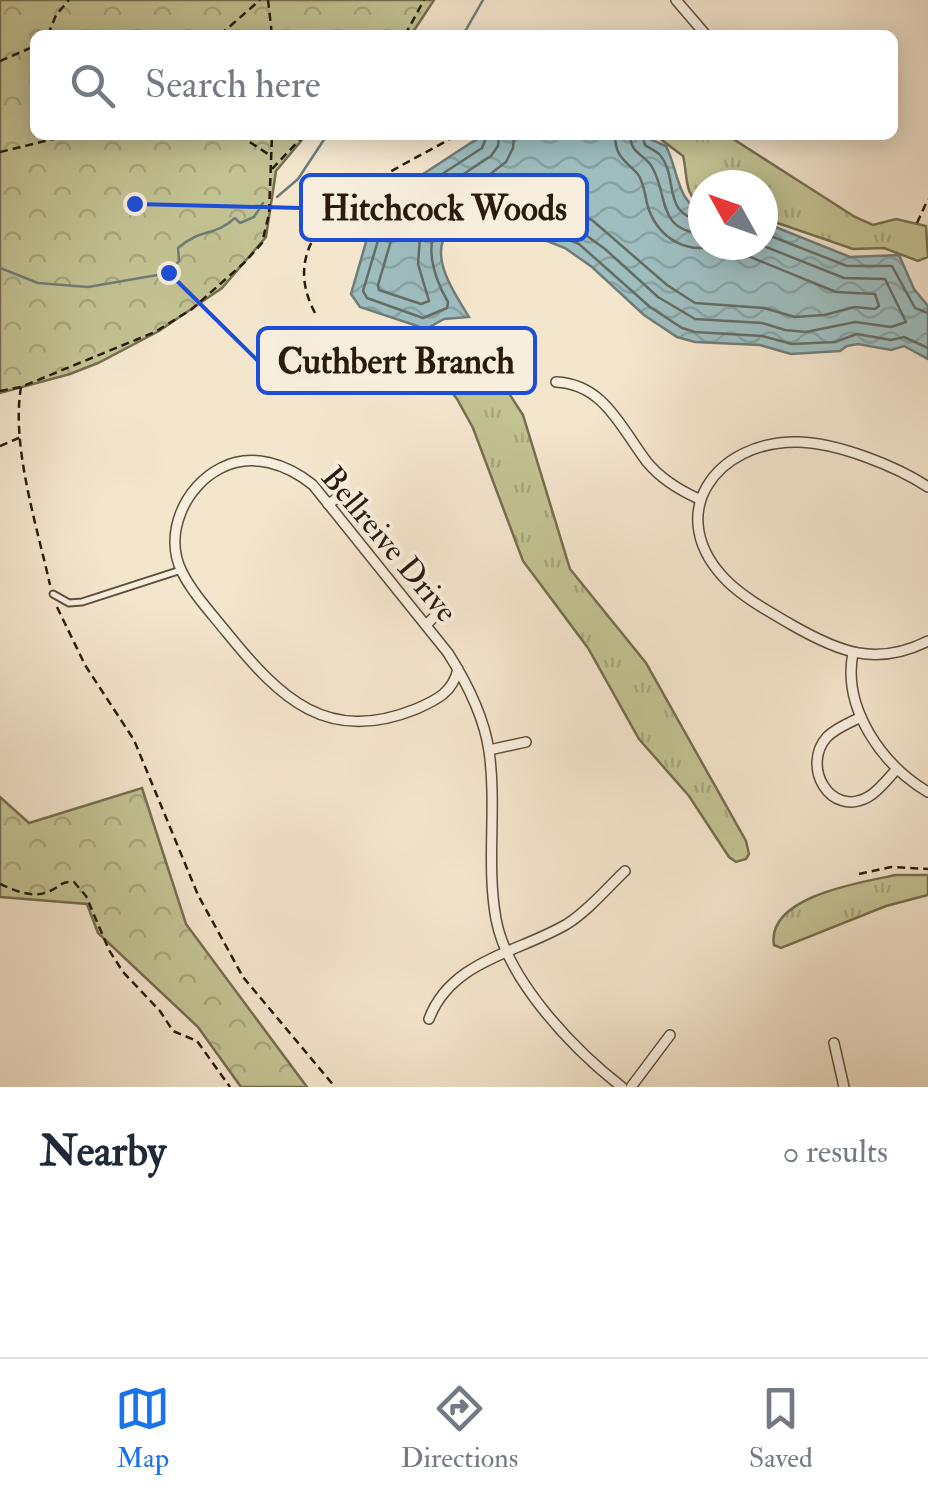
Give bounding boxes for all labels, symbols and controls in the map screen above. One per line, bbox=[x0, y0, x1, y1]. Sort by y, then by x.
search box bbox=[30, 30, 898, 140]
icon: search bbox=[65, 58, 120, 113]
text: Search here bbox=[145, 61, 321, 109]
north arrow bbox=[688, 170, 778, 260]
callout: Hitchcock Woods bbox=[301, 175, 587, 240]
text: Hitchcock Woods bbox=[321, 187, 567, 231]
callout: Cuthbert Branch bbox=[258, 328, 535, 393]
text: Cuthbert Branch bbox=[277, 340, 515, 384]
street label: Bellreive Drive bbox=[312, 459, 466, 631]
text: Nearby bbox=[40, 1126, 166, 1178]
text: 0 results bbox=[783, 1132, 888, 1172]
tab: Map bbox=[115, 1381, 170, 1476]
tab: Directions bbox=[401, 1381, 518, 1476]
tab: Saved bbox=[749, 1381, 813, 1476]

